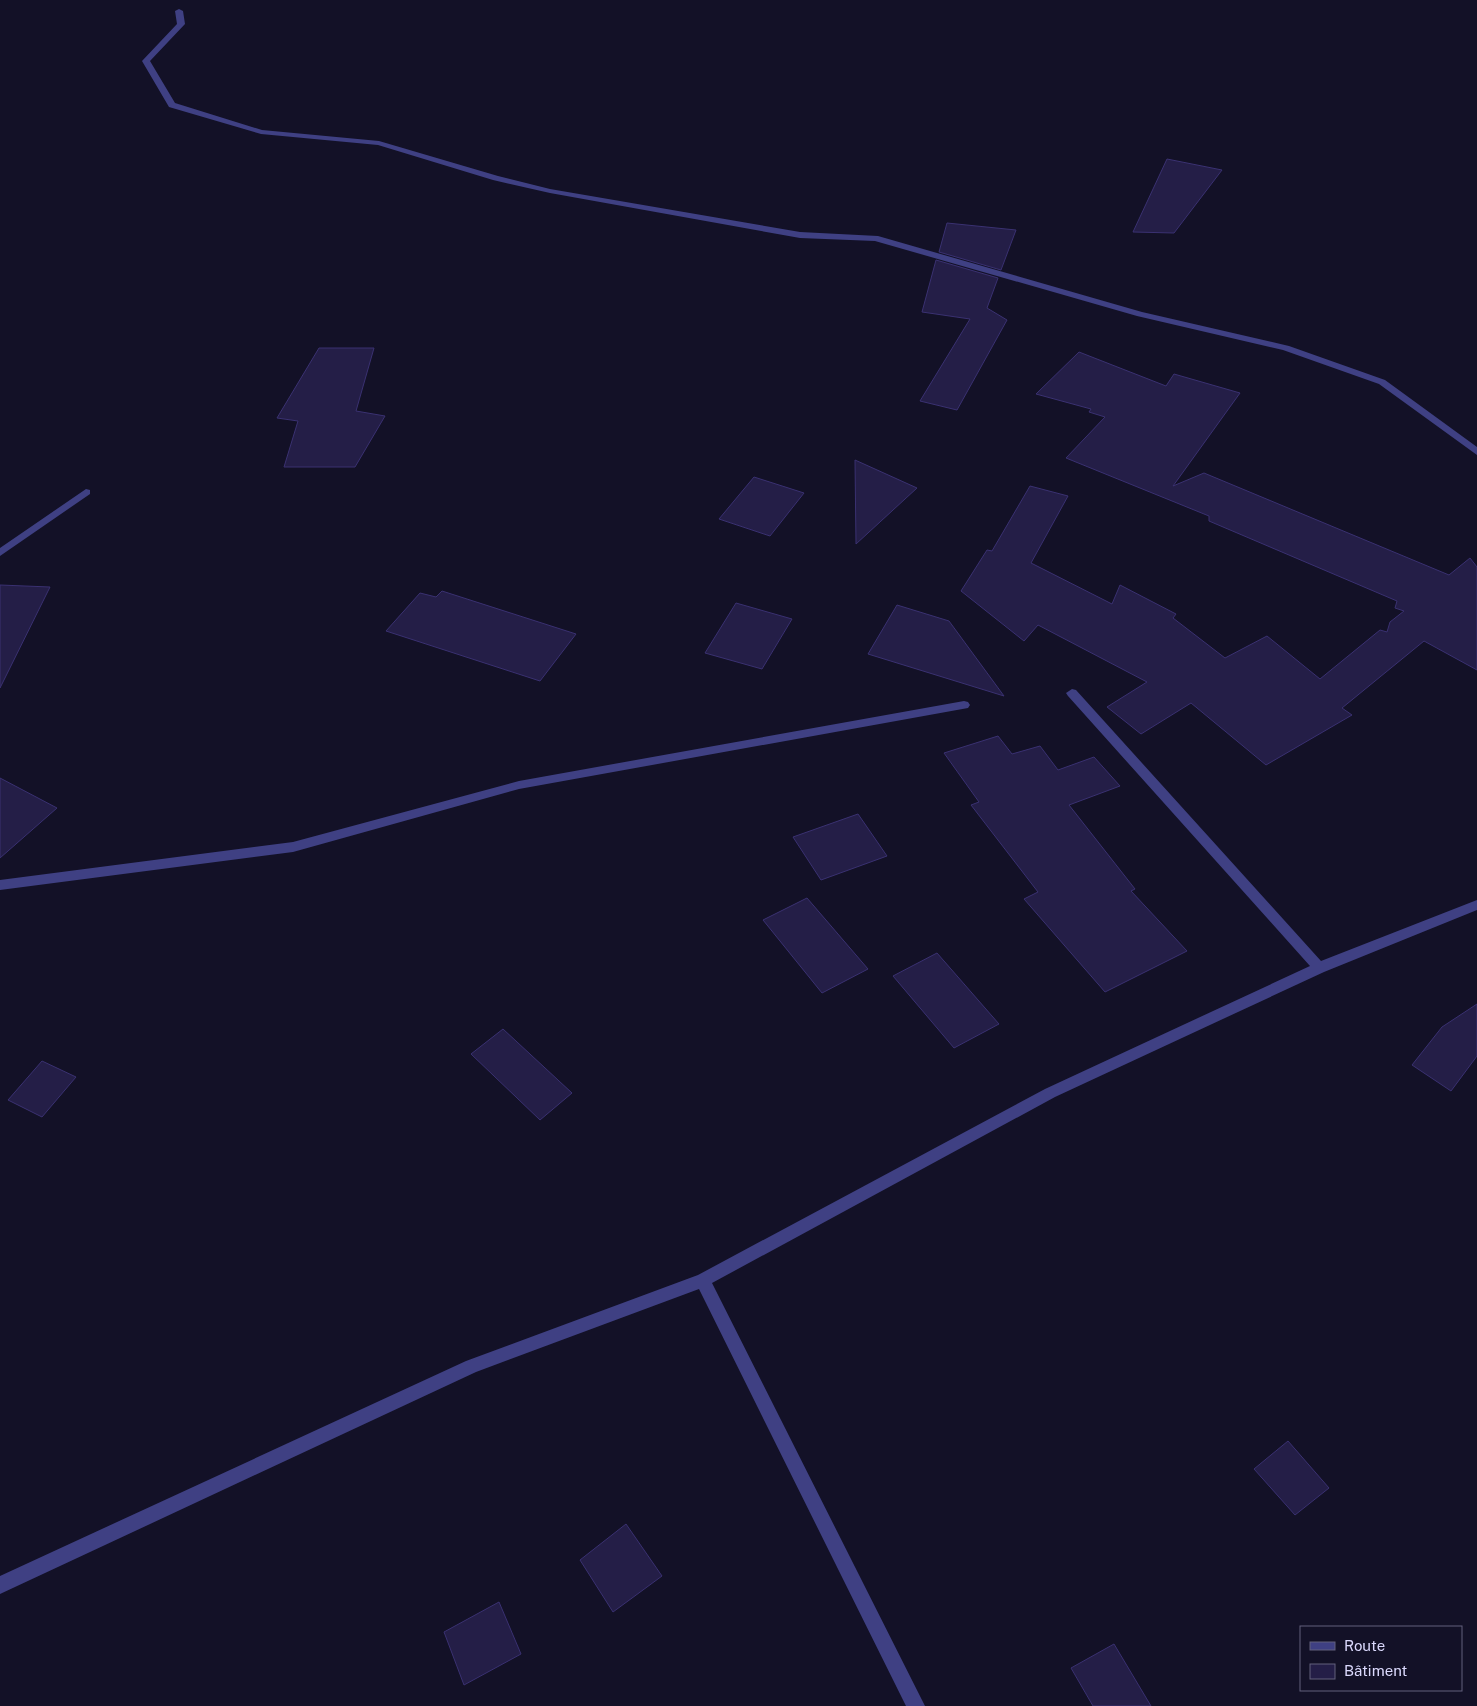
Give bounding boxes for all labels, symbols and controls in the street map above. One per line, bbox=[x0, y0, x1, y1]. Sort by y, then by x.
legend bbox=[1300, 1626, 1462, 1691]
text: Route bbox=[1344, 1637, 1385, 1654]
text: Bâtiment bbox=[1344, 1662, 1407, 1679]

